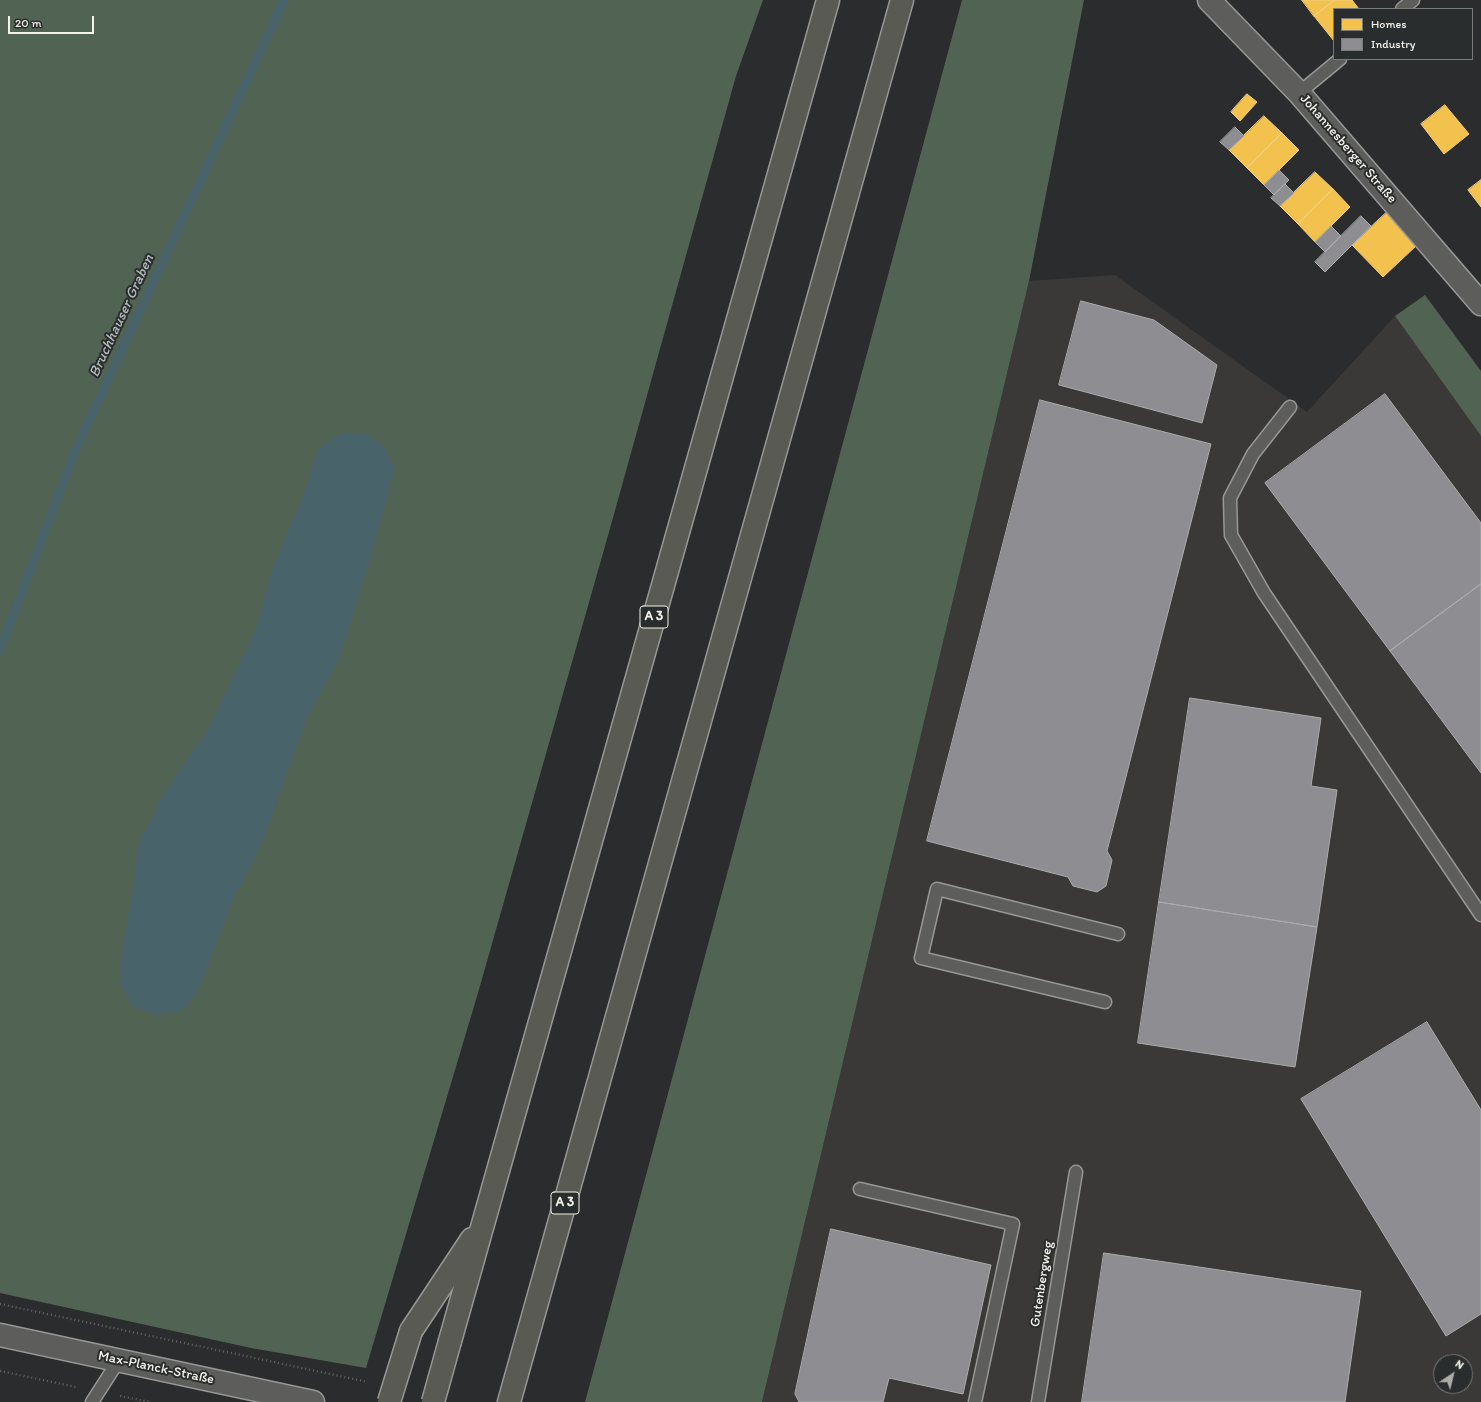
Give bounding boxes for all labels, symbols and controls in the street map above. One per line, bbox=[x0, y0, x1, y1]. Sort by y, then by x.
scale bar bbox=[10, 8, 96, 34]
legend bbox=[1333, 8, 1473, 60]
text: 20 m bbox=[15, 16, 42, 30]
text: Homes bbox=[1371, 17, 1407, 31]
text: Industry bbox=[1371, 37, 1415, 51]
street label: Johannesberger Straße bbox=[1296, 91, 1400, 207]
water label: Bruchhauser Graben bbox=[86, 252, 158, 380]
road number: A 3 bbox=[640, 606, 668, 628]
road number: A 3 bbox=[551, 1192, 579, 1214]
street label: Gutenbergweg bbox=[1027, 1240, 1057, 1328]
street label: Max-Planck-Straße bbox=[96, 1348, 216, 1388]
north arrow bbox=[1433, 1354, 1473, 1394]
text: N bbox=[1453, 1357, 1466, 1372]

